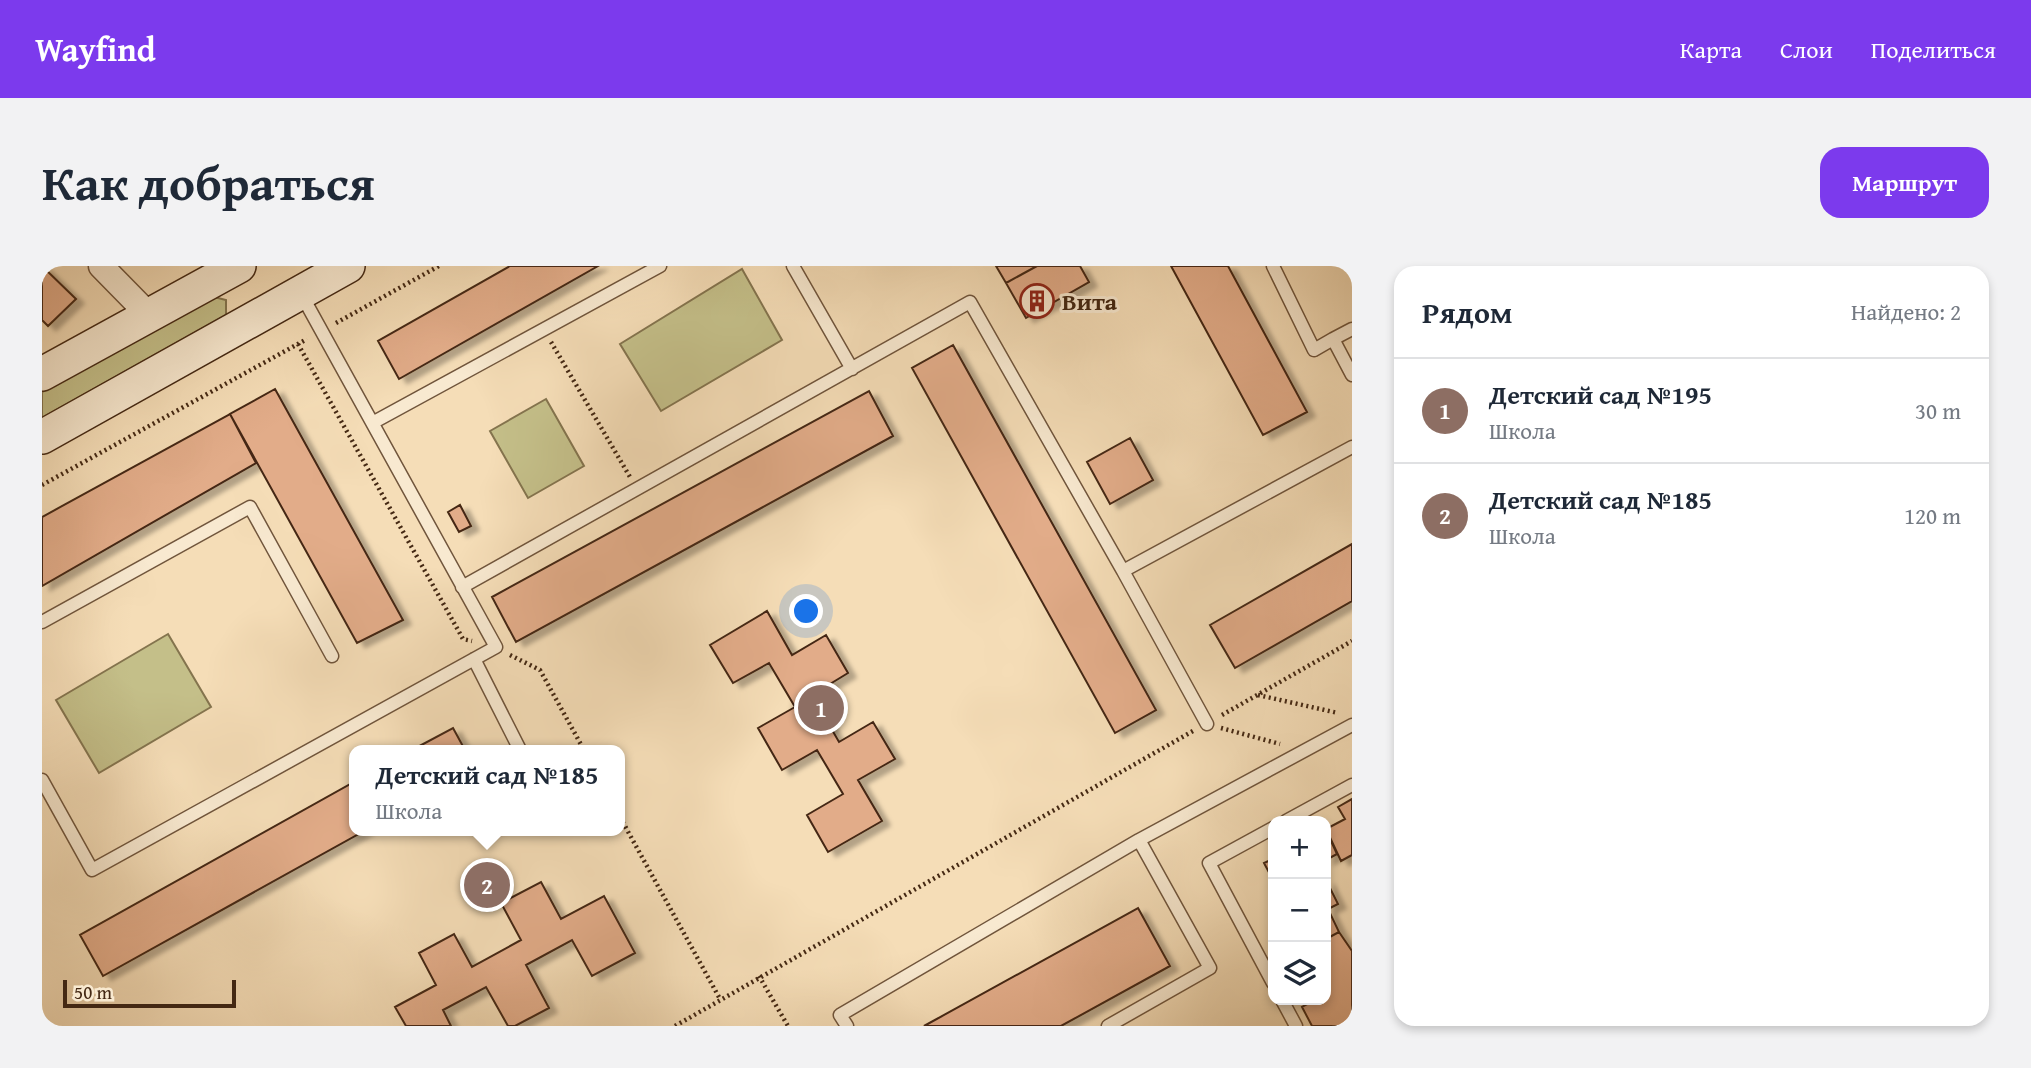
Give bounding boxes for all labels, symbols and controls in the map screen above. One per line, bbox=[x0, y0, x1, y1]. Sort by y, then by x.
text: Wayfind bbox=[35, 25, 156, 73]
text: Карта bbox=[1680, 32, 1742, 67]
text: Слои bbox=[1780, 32, 1833, 67]
text: Поделиться bbox=[1871, 32, 1996, 67]
text: Как добраться bbox=[42, 146, 375, 218]
button: Маршрут bbox=[1820, 147, 1989, 218]
building icon: Вита bbox=[1018, 282, 1056, 320]
place label: Вита bbox=[1062, 284, 1118, 319]
text: Рядом bbox=[1422, 290, 1513, 334]
text: Найдено: 2 bbox=[1851, 295, 1961, 328]
text: Детский сад №195 bbox=[1489, 375, 1712, 414]
text: 1 bbox=[1439, 394, 1451, 427]
text: 30 m bbox=[1915, 394, 1961, 427]
text: Школа bbox=[1489, 414, 1556, 447]
text: Детский сад №185 bbox=[1489, 480, 1712, 519]
text: 2 bbox=[1439, 499, 1451, 532]
text: 120 m bbox=[1904, 499, 1961, 532]
text: Школа bbox=[1489, 519, 1556, 552]
your location bbox=[789, 594, 823, 628]
pin: 1 bbox=[798, 682, 844, 734]
popup bbox=[349, 745, 625, 836]
text: Детский сад №185 bbox=[376, 755, 599, 794]
text: Школа bbox=[376, 794, 442, 827]
map controls bbox=[1268, 816, 1331, 1005]
button: + bbox=[1268, 816, 1331, 879]
pin: 2 bbox=[464, 859, 510, 911]
button: − bbox=[1268, 879, 1331, 942]
button: layers bbox=[1268, 942, 1331, 1005]
scale bar bbox=[63, 977, 236, 1009]
text: 50 m bbox=[74, 978, 112, 1006]

